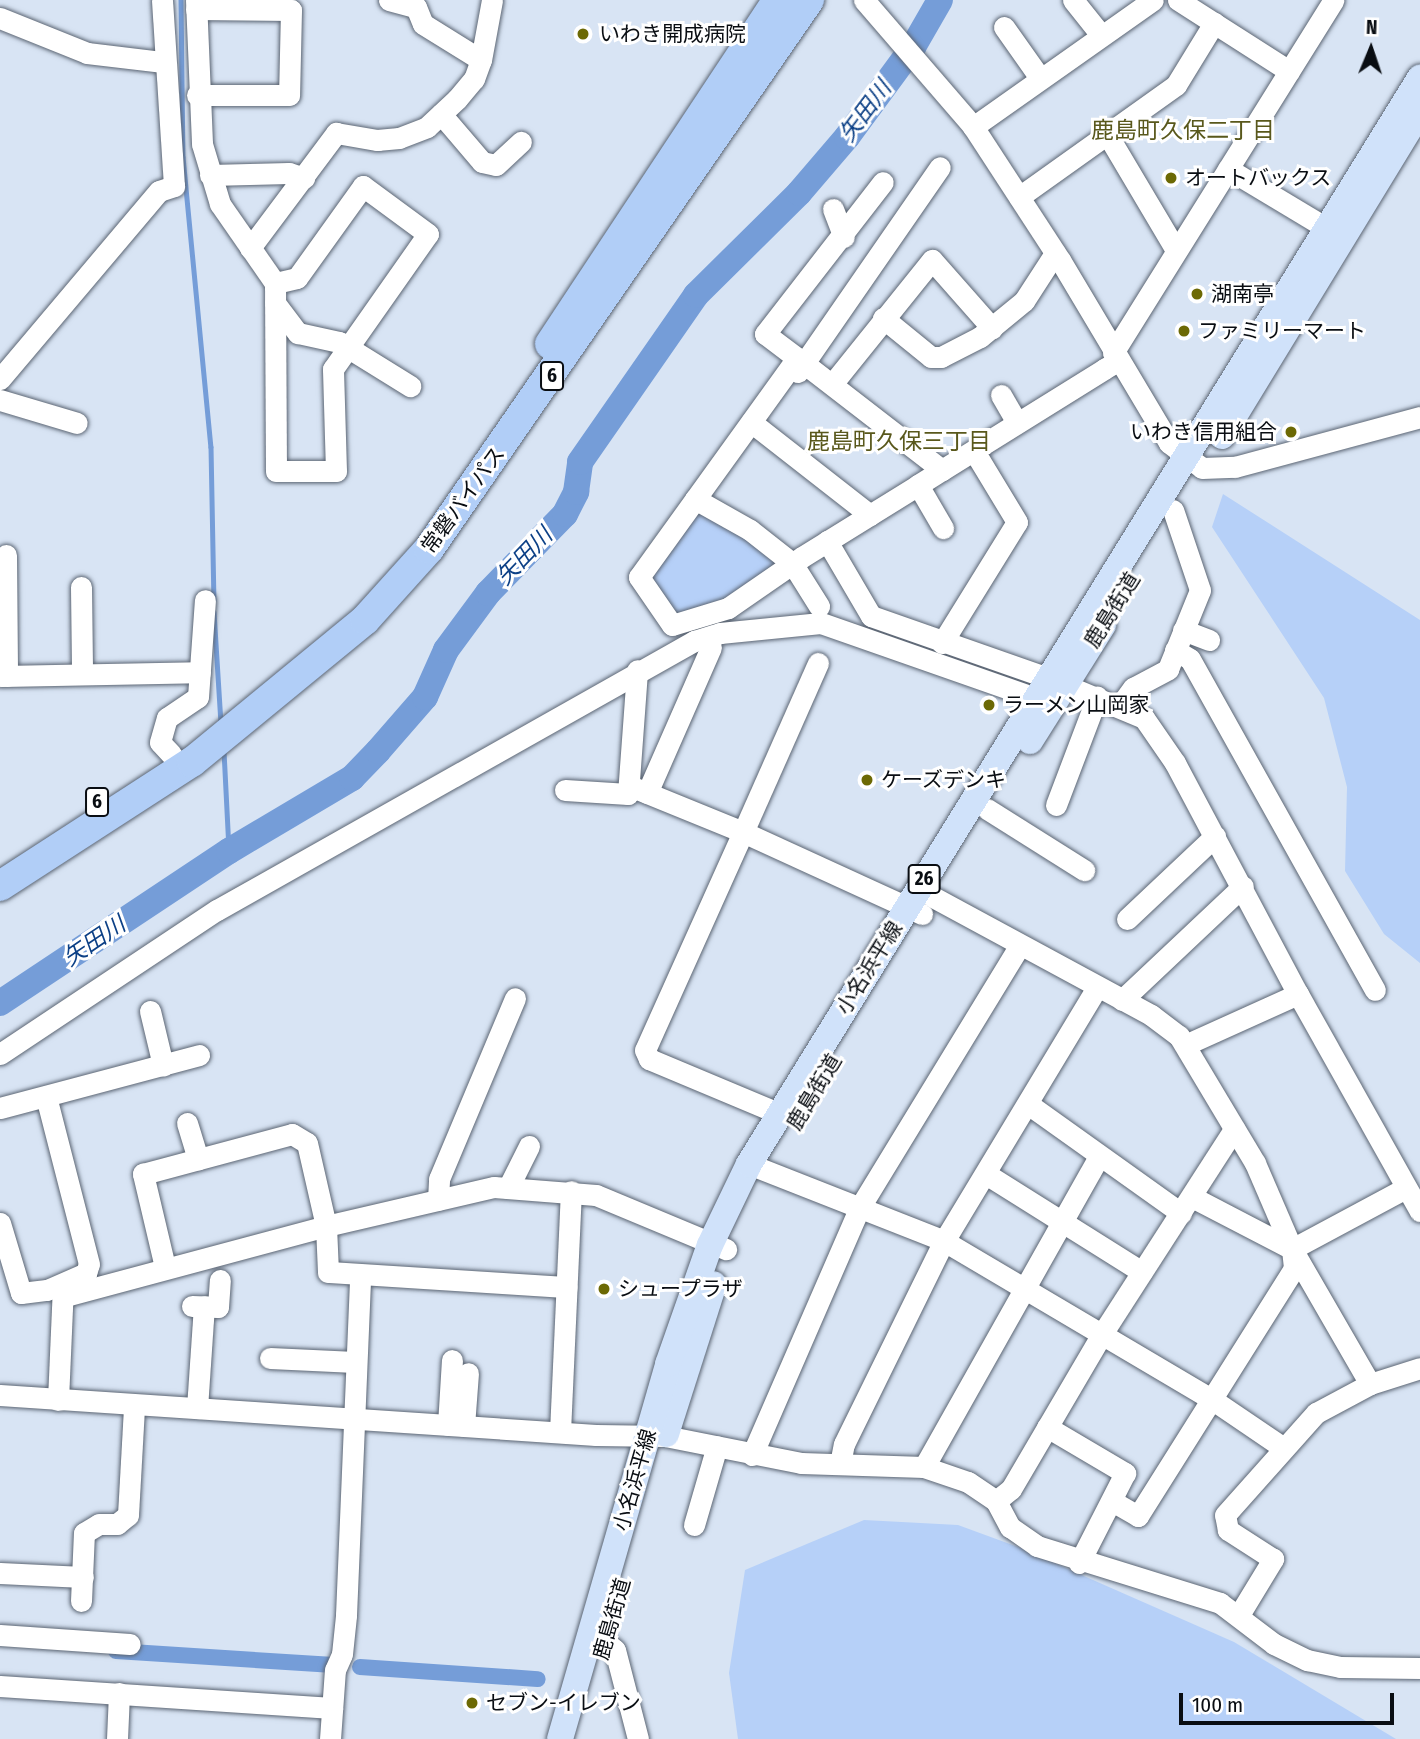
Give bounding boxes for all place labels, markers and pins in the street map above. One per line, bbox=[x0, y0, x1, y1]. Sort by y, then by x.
place label: いわき開成病院 bbox=[599, 21, 746, 47]
marker: いわき開成病院 bbox=[573, 24, 593, 44]
place label: オートバックス bbox=[1185, 165, 1332, 191]
marker: オートバックス bbox=[1163, 170, 1179, 186]
place label: 湖南亭 bbox=[1211, 281, 1274, 307]
marker: 湖南亭 bbox=[1189, 286, 1205, 302]
place label: ファミリーマート bbox=[1198, 318, 1366, 344]
marker: ファミリーマート bbox=[1176, 323, 1192, 339]
place label: いわき信用組合 bbox=[1130, 419, 1277, 445]
marker: いわき信用組合 bbox=[1283, 424, 1299, 440]
place label: ラーメン山岡家 bbox=[1003, 692, 1150, 718]
marker: ラーメン山岡家 bbox=[981, 697, 997, 713]
place label: ケーズデンキ bbox=[881, 767, 1007, 793]
marker: ケーズデンキ bbox=[859, 772, 875, 788]
place label: シュープラザ bbox=[618, 1276, 744, 1302]
marker: シュープラザ bbox=[596, 1281, 612, 1297]
place label: セブン-イレブン bbox=[486, 1690, 641, 1716]
marker: セブン-イレブン bbox=[464, 1695, 480, 1711]

